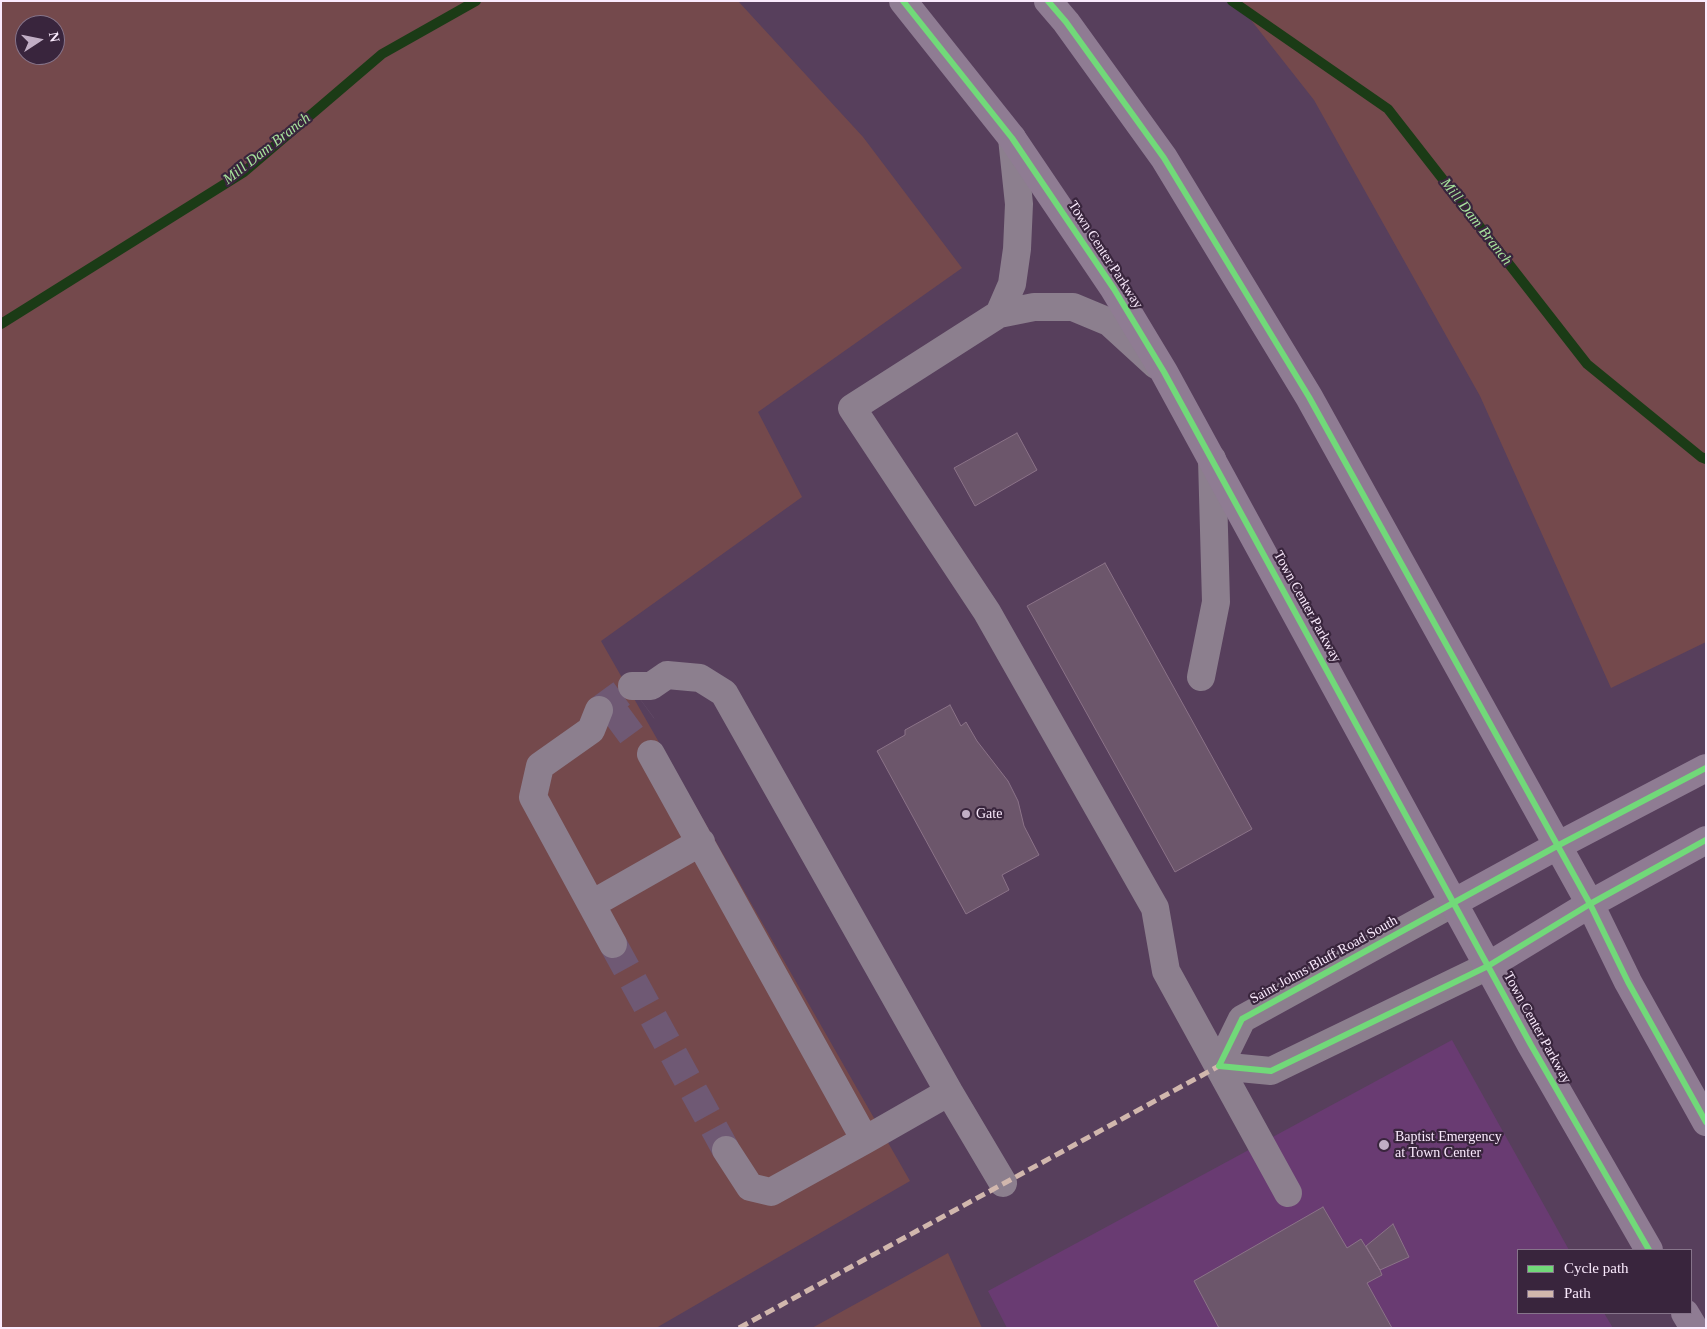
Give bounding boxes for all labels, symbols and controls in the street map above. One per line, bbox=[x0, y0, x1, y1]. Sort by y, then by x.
north arrow bbox=[15, 15, 65, 65]
text: N bbox=[46, 31, 63, 44]
water label: Mill Dam Branch bbox=[220, 109, 314, 189]
water label: Mill Dam Branch bbox=[1436, 175, 1516, 269]
street label: Town Center Parkway bbox=[1064, 198, 1146, 312]
street label: Town Center Parkway bbox=[1269, 548, 1345, 666]
place label: Gate bbox=[976, 806, 1002, 822]
marker: Gate bbox=[960, 808, 972, 820]
street label: Saint Johns Bluff Road South bbox=[1247, 912, 1401, 1008]
street label: Town Center Parkway bbox=[1499, 969, 1575, 1087]
place label: Baptist Emergency at Town Center bbox=[1395, 1129, 1502, 1162]
marker: Baptist Emergency at Town Center bbox=[1377, 1138, 1391, 1152]
legend bbox=[1517, 1249, 1692, 1314]
text: Cycle path bbox=[1564, 1260, 1629, 1276]
text: Path bbox=[1564, 1285, 1591, 1301]

